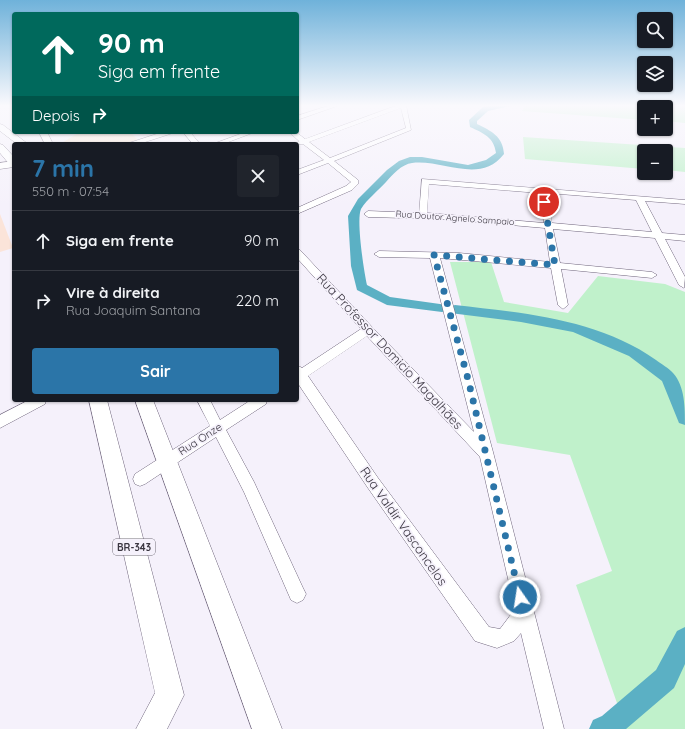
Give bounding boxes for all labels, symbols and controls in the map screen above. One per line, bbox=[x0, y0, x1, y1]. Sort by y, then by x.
map controls bbox=[637, 12, 673, 180]
button: search bbox=[637, 12, 673, 48]
text: 90 m bbox=[98, 25, 165, 60]
icon: ahead bbox=[32, 28, 84, 80]
button: layers bbox=[637, 56, 673, 92]
text: Siga em frente bbox=[98, 60, 220, 83]
button: + bbox=[637, 100, 673, 136]
icon: right bbox=[88, 104, 110, 126]
text: Depois bbox=[32, 106, 80, 125]
button: − bbox=[637, 144, 673, 180]
text: 7 min bbox=[32, 153, 94, 183]
button: close bbox=[237, 155, 279, 197]
text: 550 m · 07:54 bbox=[32, 183, 109, 199]
pin bbox=[527, 185, 561, 219]
icon: arrive bbox=[533, 191, 555, 213]
street label: Rua Doutor Agnelo Sampaio bbox=[395, 208, 515, 227]
icon: ahead bbox=[32, 230, 54, 252]
text: Siga em frente bbox=[66, 231, 174, 250]
text: 90 m bbox=[244, 231, 279, 250]
street label: Rua Professor Domicio Magalhães bbox=[314, 270, 466, 432]
text: Vire à direita bbox=[66, 283, 160, 302]
icon: right bbox=[32, 290, 54, 312]
text: 220 m bbox=[236, 291, 279, 310]
text: Rua Joaquim Santana bbox=[66, 302, 200, 318]
button: Sair bbox=[32, 348, 279, 394]
street label: Rua Onze bbox=[175, 420, 225, 458]
street label: Rua Valdir Vasconcelos bbox=[357, 464, 451, 588]
road number: BR-343 bbox=[113, 539, 155, 555]
position arrow bbox=[499, 576, 541, 618]

